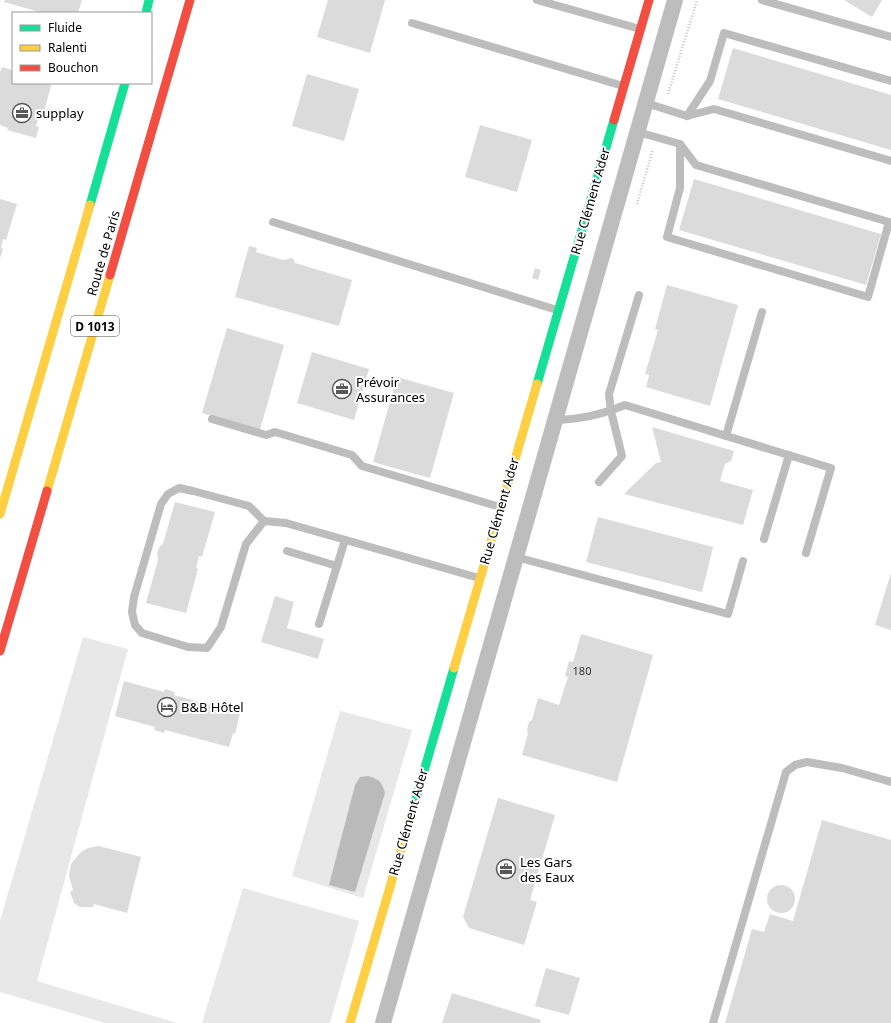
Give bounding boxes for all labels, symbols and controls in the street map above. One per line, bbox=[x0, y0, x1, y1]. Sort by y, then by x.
legend bbox=[12, 12, 152, 84]
text: Fluide bbox=[48, 19, 82, 36]
text: Ralenti bbox=[48, 39, 87, 56]
text: Bouchon bbox=[48, 59, 98, 76]
office icon: supplay bbox=[11, 102, 33, 124]
place label: supplay bbox=[36, 104, 84, 122]
street label: Rue Clément Ader bbox=[566, 145, 614, 257]
street label: Route de Paris bbox=[82, 208, 124, 298]
road number: D 1013 bbox=[71, 316, 119, 336]
place label: Prévoir Assurances bbox=[356, 373, 425, 406]
office icon: Prévoir Assurances bbox=[331, 378, 353, 400]
street label: Rue Clément Ader bbox=[475, 455, 523, 567]
house number: 180 bbox=[573, 663, 591, 678]
hotel icon: B&B Hôtel bbox=[156, 696, 178, 718]
place label: B&B Hôtel bbox=[181, 698, 244, 716]
street label: Rue Clément Ader bbox=[384, 766, 432, 878]
place label: Les Gars des Eaux bbox=[520, 853, 574, 886]
office icon: Les Gars des Eaux bbox=[495, 858, 517, 880]

